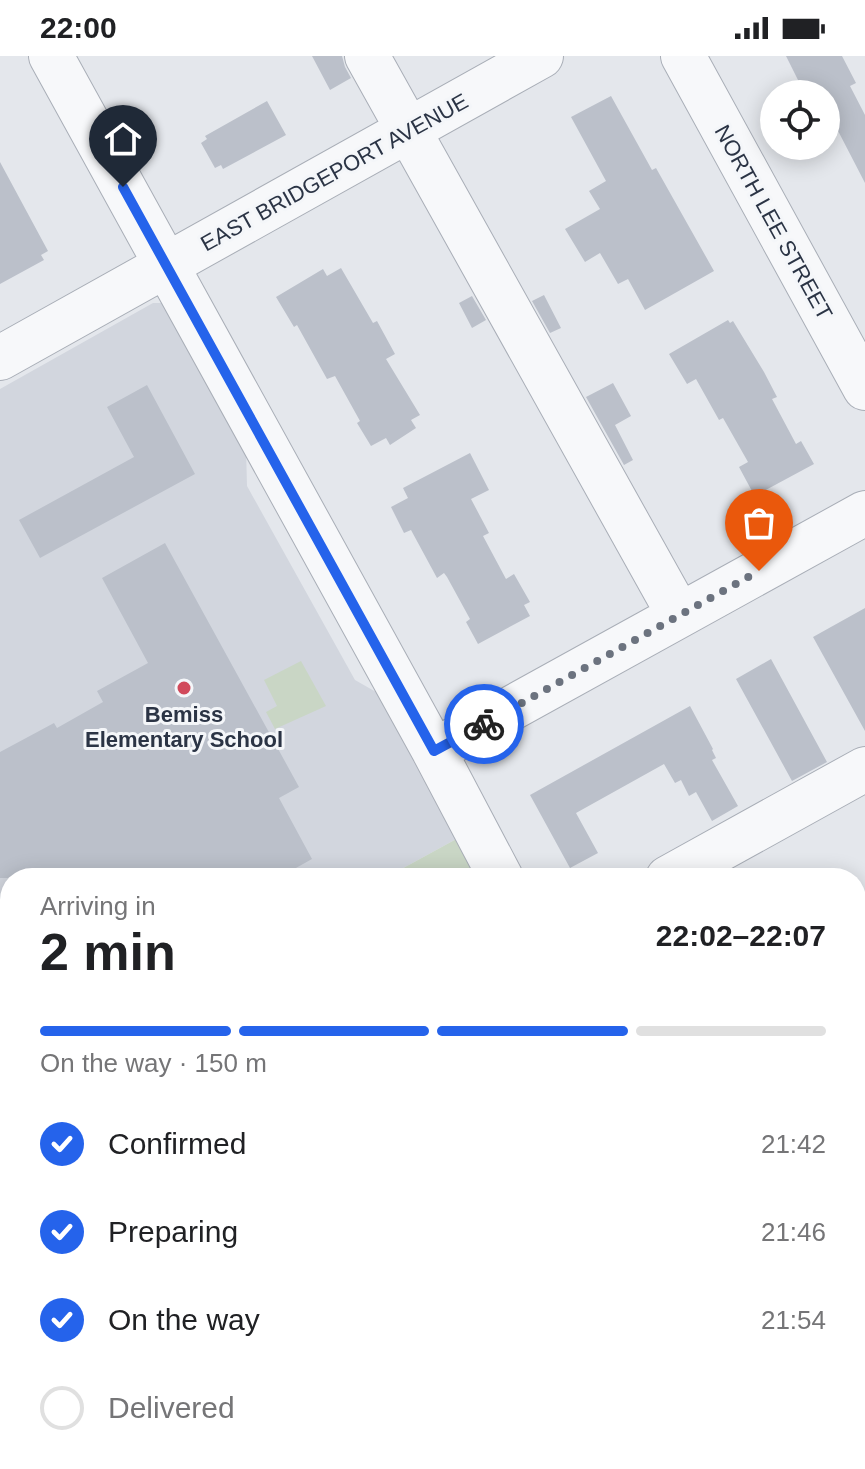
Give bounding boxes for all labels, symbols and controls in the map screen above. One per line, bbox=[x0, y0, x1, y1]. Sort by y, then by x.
text: 22:00 bbox=[40, 11, 117, 44]
map controls bbox=[760, 80, 840, 160]
button: locate bbox=[760, 80, 840, 160]
street label: EAST BRIDGEPORT AVENUE bbox=[196, 88, 472, 256]
pin bbox=[89, 105, 157, 187]
icon: home bbox=[101, 117, 145, 161]
street label: NORTH LEE STREET bbox=[710, 121, 837, 324]
pin bbox=[725, 489, 793, 571]
icon: bag bbox=[737, 501, 781, 545]
marker: Bemiss Elementary School bbox=[175, 679, 193, 697]
courier bbox=[444, 684, 524, 764]
place label: Bemiss Elementary School bbox=[85, 702, 283, 752]
icon: bike bbox=[462, 702, 506, 746]
text: Arriving in bbox=[40, 891, 156, 921]
text: 22:02–22:07 bbox=[656, 919, 826, 952]
text: 2 min bbox=[40, 923, 176, 981]
text: On the way · 150 m bbox=[40, 1048, 267, 1078]
icon: check bbox=[40, 1122, 84, 1166]
text: Confirmed bbox=[108, 1127, 246, 1160]
text: 21:42 bbox=[761, 1129, 826, 1159]
icon: check bbox=[40, 1210, 84, 1254]
text: Preparing bbox=[108, 1215, 238, 1248]
text: 21:46 bbox=[761, 1217, 826, 1247]
icon: check bbox=[40, 1298, 84, 1342]
text: On the way bbox=[108, 1303, 260, 1336]
text: 21:54 bbox=[761, 1305, 826, 1335]
text: Delivered bbox=[108, 1391, 235, 1424]

